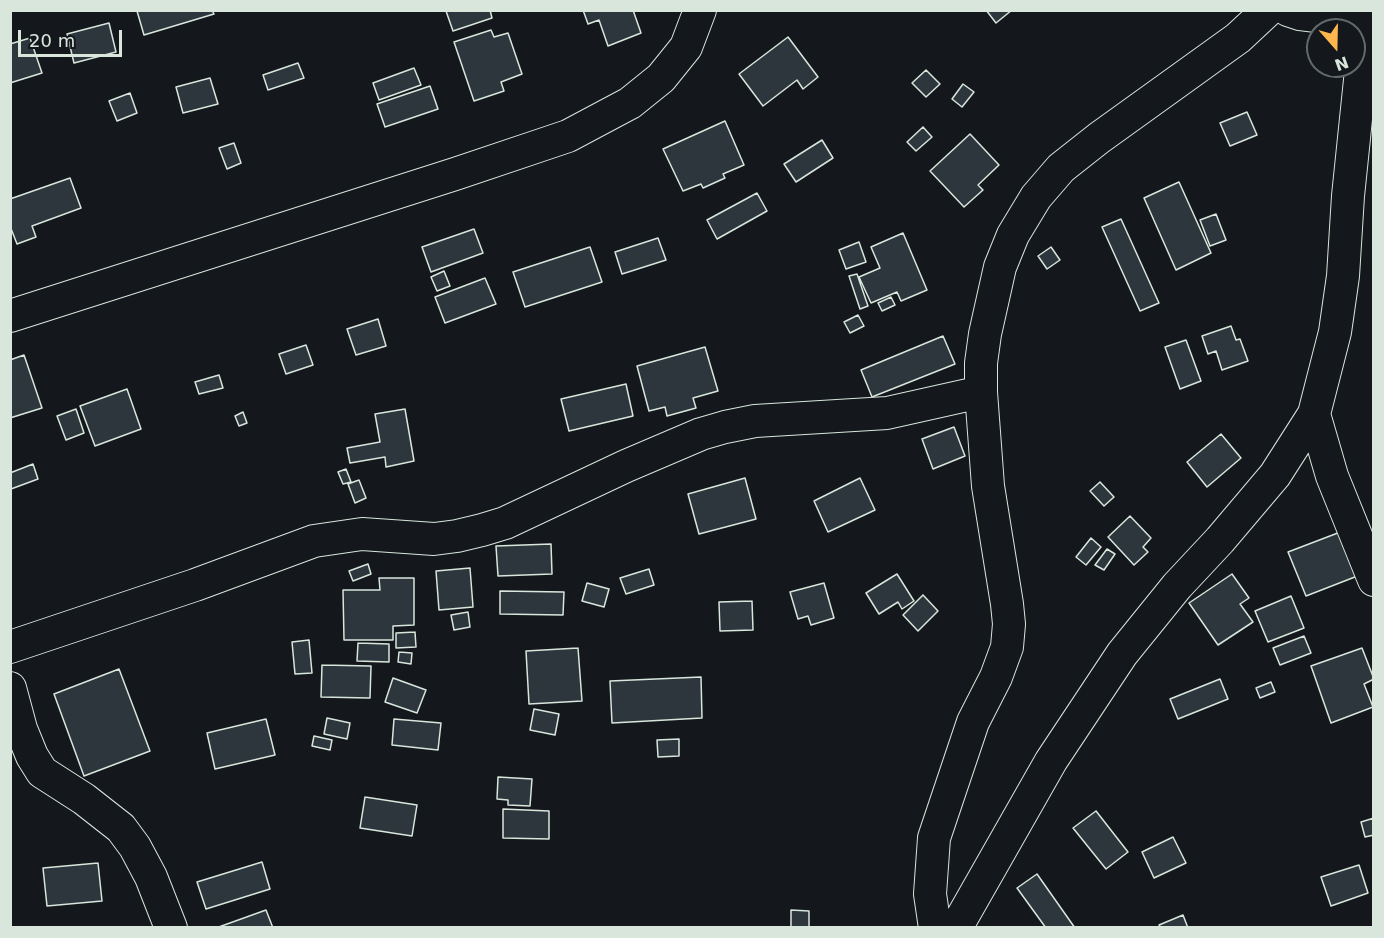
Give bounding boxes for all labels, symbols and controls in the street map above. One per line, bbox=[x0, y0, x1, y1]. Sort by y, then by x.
scale bar bbox=[21, 18, 124, 56]
north arrow bbox=[1306, 18, 1366, 78]
text: 20 m bbox=[29, 30, 75, 51]
text: N bbox=[1332, 52, 1351, 75]

